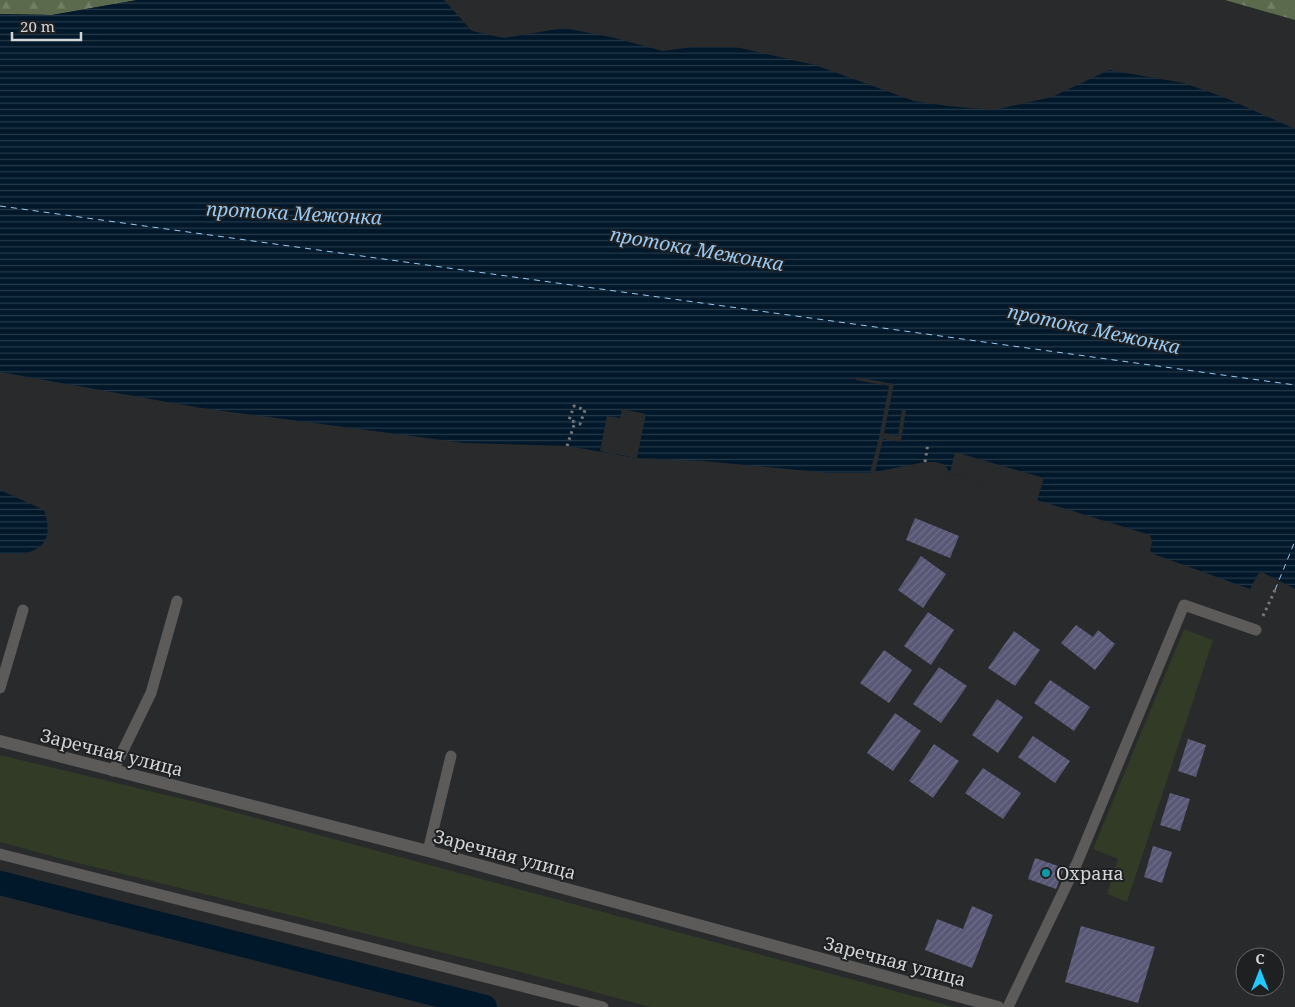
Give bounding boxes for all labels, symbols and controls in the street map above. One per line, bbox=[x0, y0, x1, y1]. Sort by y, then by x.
scale bar bbox=[12, 10, 81, 42]
text: 20 m bbox=[20, 16, 55, 36]
water label: протока Межонка bbox=[205, 195, 383, 231]
water label: протока Межонка bbox=[608, 221, 786, 277]
water label: протока Межонка bbox=[1005, 298, 1183, 360]
street label: Заречная улица bbox=[38, 723, 186, 781]
street label: Заречная улица bbox=[431, 823, 579, 885]
place label: Охрана bbox=[1056, 861, 1124, 885]
marker: Охрана bbox=[1040, 867, 1052, 879]
street label: Заречная улица bbox=[821, 930, 969, 992]
north arrow bbox=[1235, 947, 1285, 997]
text: С bbox=[1255, 949, 1265, 968]

